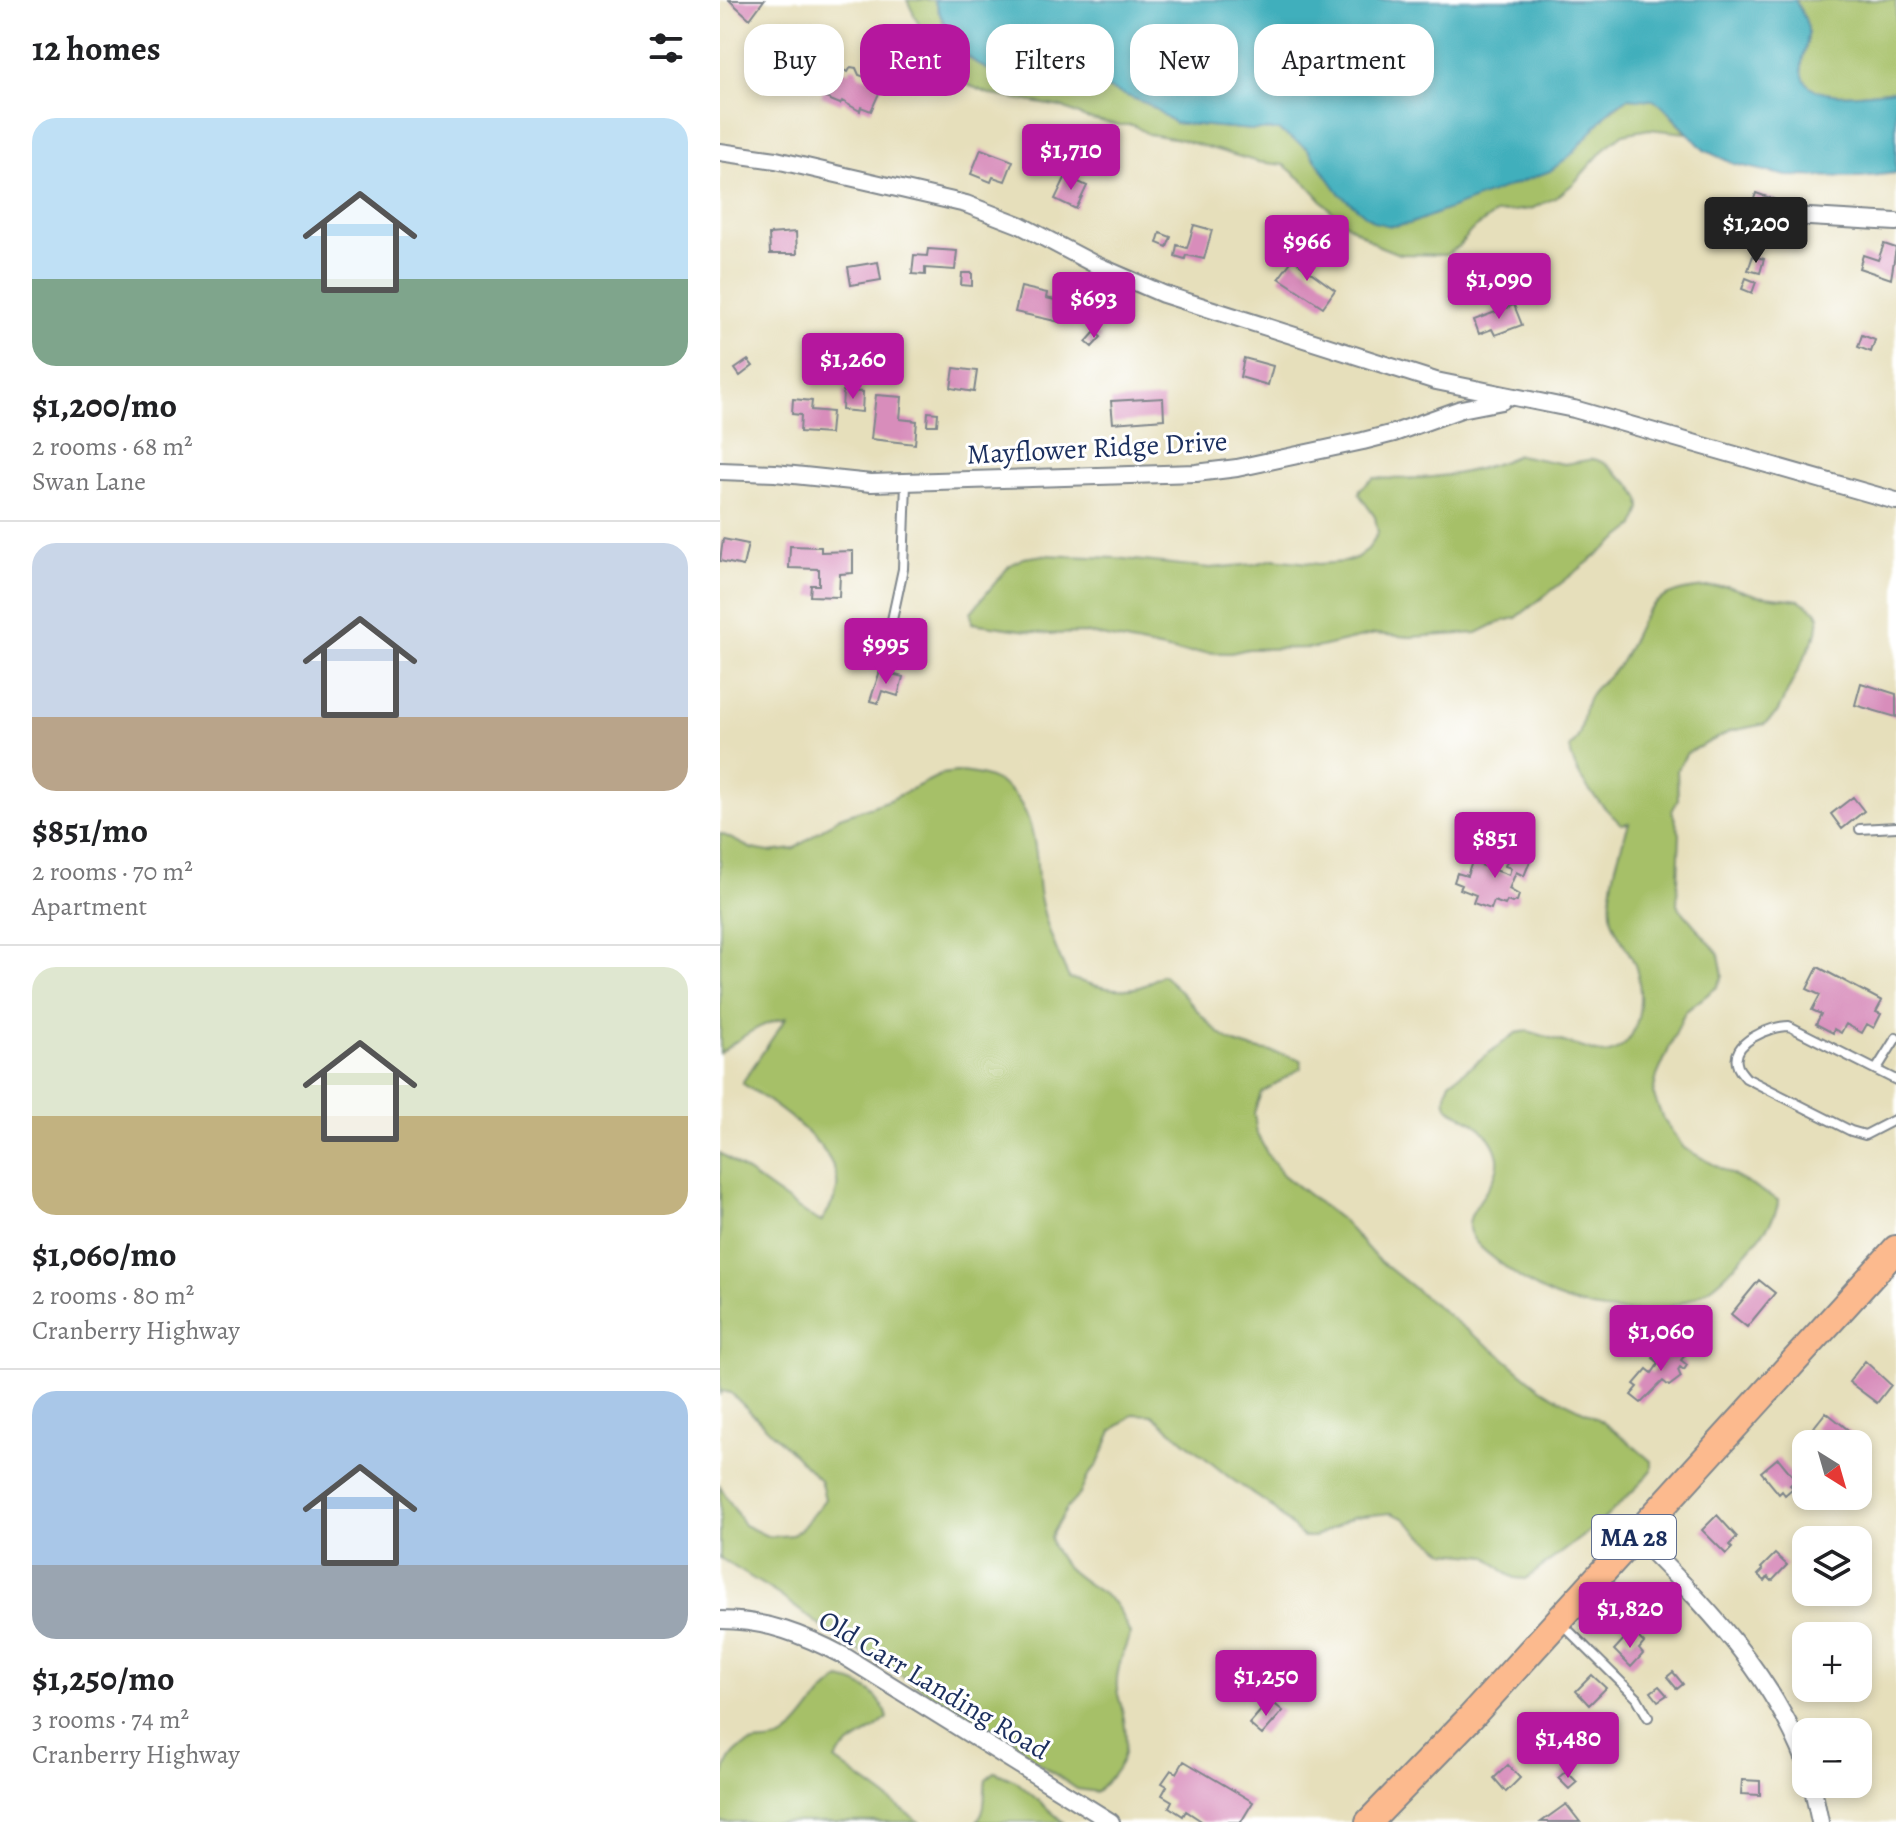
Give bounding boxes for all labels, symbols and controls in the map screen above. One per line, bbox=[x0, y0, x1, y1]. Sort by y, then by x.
chip: Buy bbox=[744, 24, 844, 96]
chip: Rent bbox=[860, 24, 970, 96]
chip: Filters bbox=[986, 24, 1114, 96]
chip: New bbox=[1130, 24, 1238, 96]
chip: Apartment bbox=[1254, 24, 1434, 96]
text: 12 homes bbox=[32, 25, 161, 72]
icon: filters bbox=[644, 26, 688, 70]
pin: $1,710 bbox=[1006, 124, 1136, 192]
text: $1,710 bbox=[1040, 132, 1102, 167]
icon: home bbox=[288, 170, 432, 314]
pin: $1,200 bbox=[1691, 197, 1821, 265]
text: $1,200 bbox=[1722, 205, 1790, 240]
pin: $966 bbox=[1260, 215, 1354, 283]
text: $966 bbox=[1283, 223, 1331, 258]
pin: $1,090 bbox=[1434, 253, 1564, 321]
text: $1,090 bbox=[1466, 261, 1532, 296]
pin: $693 bbox=[1047, 272, 1141, 340]
text: $693 bbox=[1070, 280, 1118, 315]
pin: $1,260 bbox=[788, 333, 918, 401]
text: $1,260 bbox=[820, 341, 886, 376]
text: $1,200/mo bbox=[32, 382, 177, 429]
street label: Mayflower Ridge Drive bbox=[966, 422, 1228, 474]
text: 2 rooms · 68 m² bbox=[32, 429, 193, 464]
text: Swan Lane bbox=[32, 464, 146, 499]
icon: home bbox=[288, 595, 432, 739]
pin: $995 bbox=[839, 618, 933, 686]
text: $995 bbox=[862, 626, 910, 661]
text: $851/mo bbox=[32, 807, 148, 854]
pin: $851 bbox=[1448, 812, 1542, 880]
text: $851 bbox=[1472, 820, 1518, 855]
text: 2 rooms · 70 m² bbox=[32, 854, 193, 889]
text: Apartment bbox=[32, 889, 147, 924]
icon: home bbox=[288, 1019, 432, 1163]
text: $1,060/mo bbox=[32, 1231, 176, 1278]
text: 2 rooms · 80 m² bbox=[32, 1278, 194, 1313]
pin: $1,060 bbox=[1596, 1305, 1726, 1373]
text: Cranberry Highway bbox=[32, 1313, 240, 1348]
text: $1,060 bbox=[1628, 1313, 1694, 1348]
north arrow bbox=[1792, 1430, 1872, 1510]
map controls bbox=[1792, 1430, 1872, 1798]
icon: home bbox=[288, 1443, 432, 1587]
road number: MA 28 bbox=[1592, 1515, 1676, 1559]
button: layers bbox=[1792, 1526, 1872, 1606]
pin: $1,820 bbox=[1565, 1582, 1695, 1650]
text: $1,820 bbox=[1597, 1590, 1663, 1625]
street label: Old Carr Landing Road bbox=[811, 1601, 1057, 1770]
button: + bbox=[1792, 1622, 1872, 1702]
pin: $1,250 bbox=[1201, 1650, 1331, 1718]
text: $1,250/mo bbox=[32, 1655, 174, 1702]
text: $1,250 bbox=[1233, 1658, 1299, 1693]
text: 3 rooms · 74 m² bbox=[32, 1702, 189, 1737]
pin: $1,480 bbox=[1503, 1712, 1633, 1780]
button: − bbox=[1792, 1718, 1872, 1798]
text: $1,480 bbox=[1535, 1720, 1601, 1755]
text: Cranberry Highway bbox=[32, 1737, 240, 1772]

